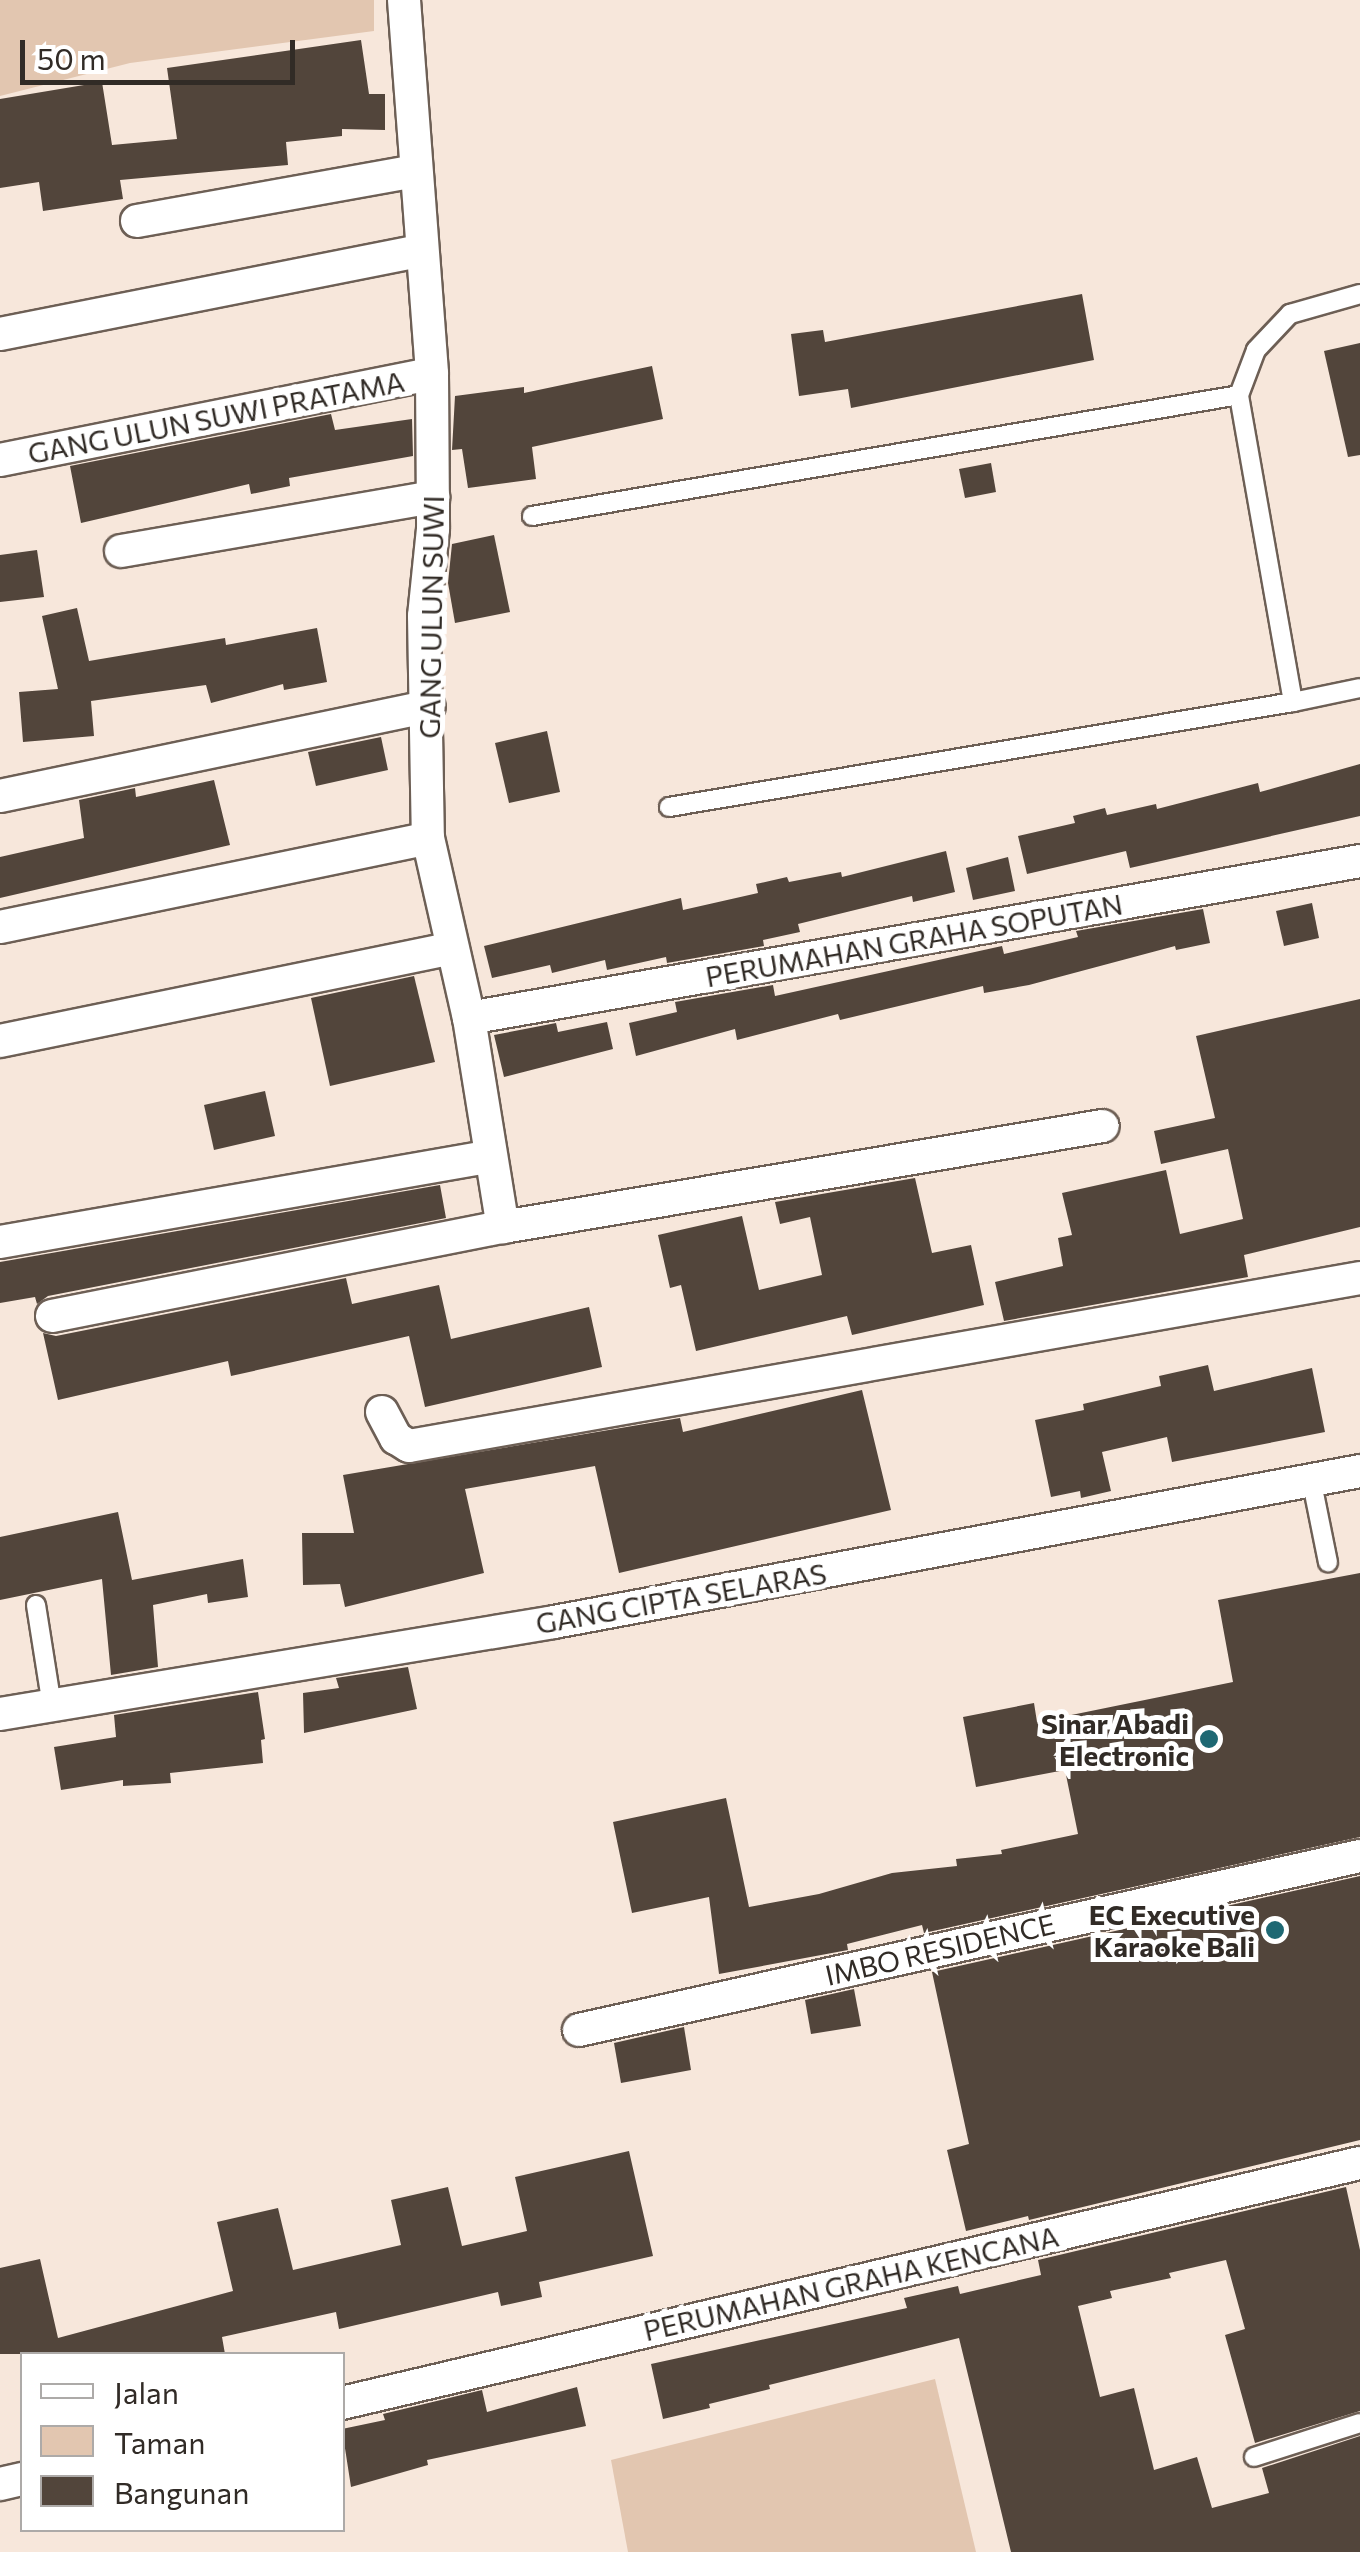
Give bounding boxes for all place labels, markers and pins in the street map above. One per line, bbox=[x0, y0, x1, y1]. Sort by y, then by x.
place label: Sinar Abadi Electronic bbox=[1041, 1706, 1189, 1772]
marker: Sinar Abadi Electronic bbox=[1198, 1728, 1220, 1750]
place label: EC Executive Karaoke Bali bbox=[1089, 1897, 1255, 1963]
marker: EC Executive Karaoke Bali bbox=[1264, 1919, 1286, 1941]

